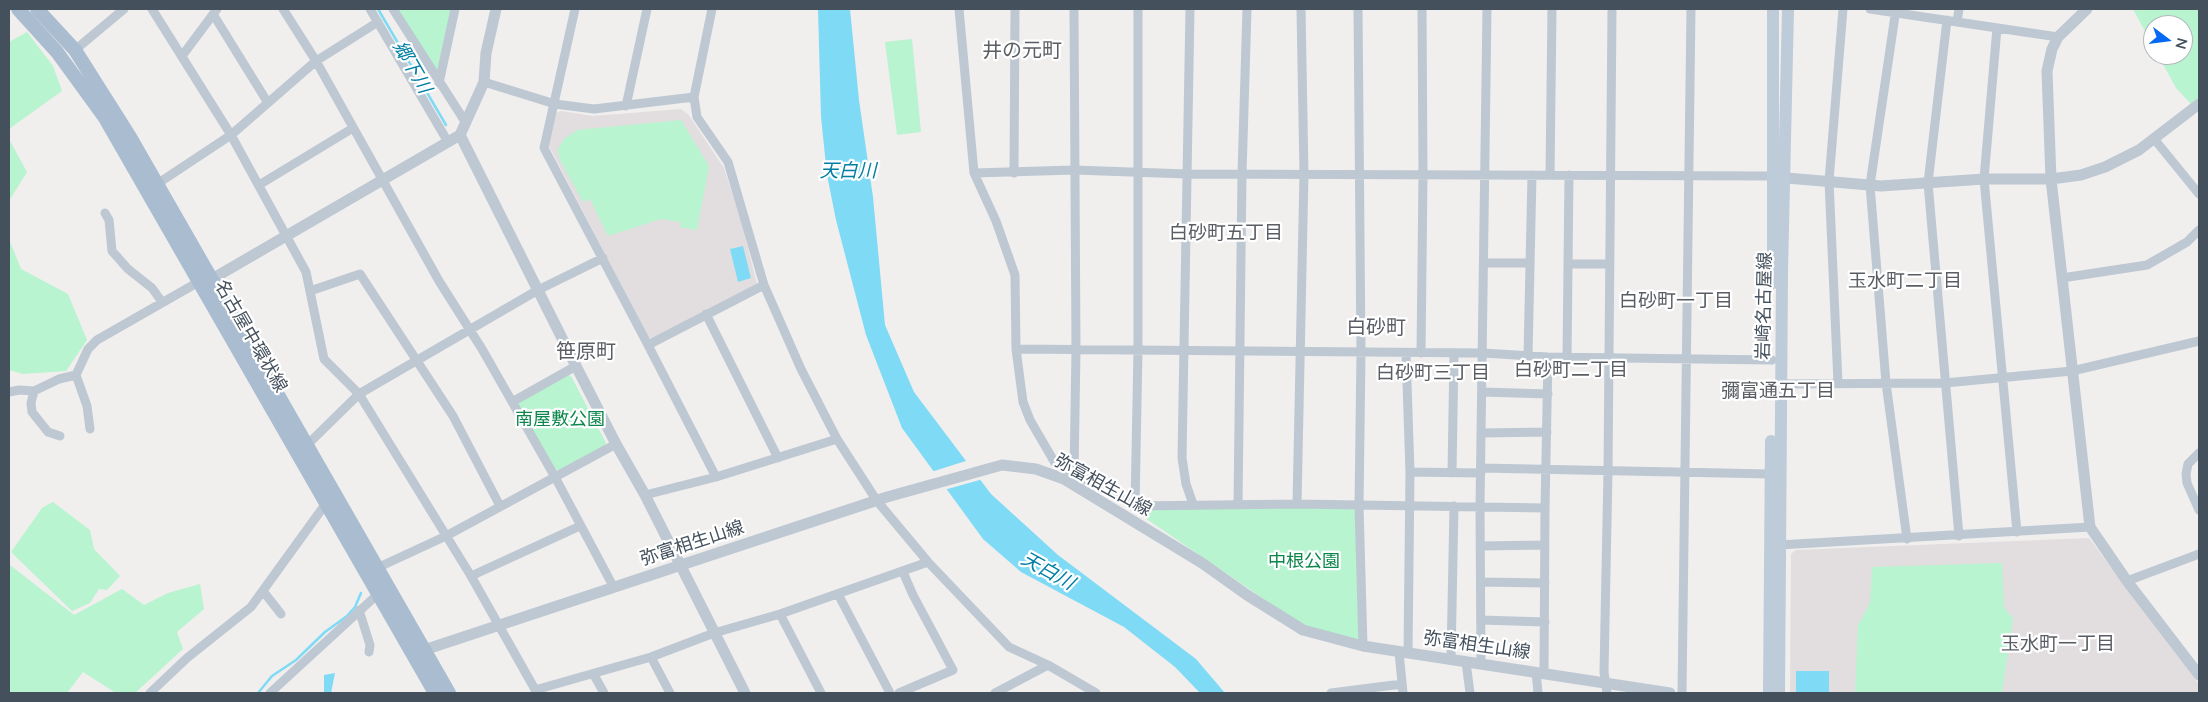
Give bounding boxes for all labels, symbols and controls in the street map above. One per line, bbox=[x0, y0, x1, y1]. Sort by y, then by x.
north arrow bbox=[2143, 15, 2193, 65]
text: N bbox=[2172, 36, 2192, 51]
water label: 郷下川 bbox=[388, 37, 436, 97]
district label: 井の元町 bbox=[982, 39, 1062, 63]
water label: 天白川 bbox=[820, 160, 876, 182]
district label: 白砂町五丁目 bbox=[1169, 222, 1283, 244]
street label: 岩崎名古屋線 bbox=[1752, 252, 1776, 360]
district label: 玉水町二丁目 bbox=[1848, 270, 1962, 292]
street label: 名古屋中環状線 bbox=[210, 276, 292, 396]
district label: 白砂町一丁目 bbox=[1619, 290, 1733, 312]
district label: 白砂町 bbox=[1346, 316, 1406, 340]
district label: 笹原町 bbox=[556, 340, 616, 364]
district label: 白砂町二丁目 bbox=[1514, 359, 1628, 381]
district label: 白砂町三丁目 bbox=[1376, 362, 1490, 384]
district label: 彌富通五丁目 bbox=[1721, 380, 1835, 402]
park label: 南屋敷公園 bbox=[515, 408, 605, 430]
street label: 弥富相生山線 bbox=[1051, 449, 1155, 521]
street label: 弥富相生山線 bbox=[637, 516, 747, 570]
water label: 天白川 bbox=[1018, 547, 1078, 595]
park label: 中根公園 bbox=[1268, 550, 1340, 572]
street label: 弥富相生山線 bbox=[1422, 627, 1532, 663]
district label: 玉水町一丁目 bbox=[2001, 633, 2115, 655]

